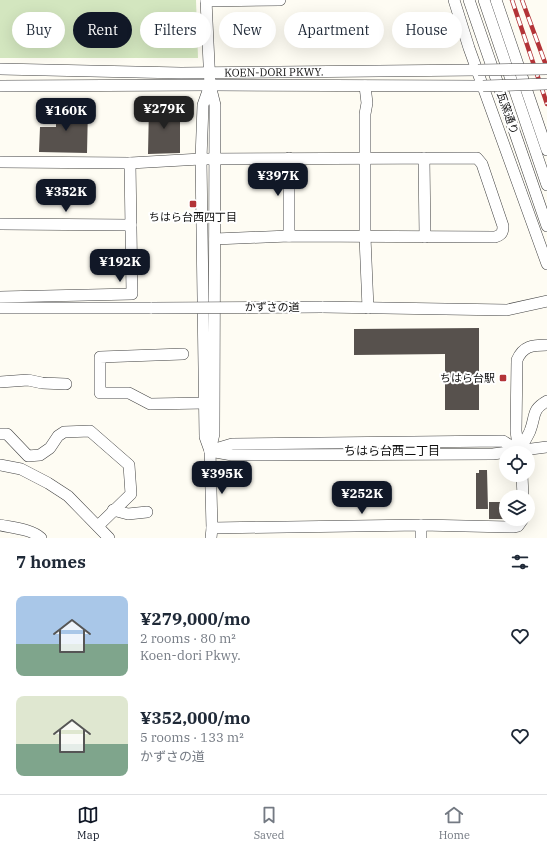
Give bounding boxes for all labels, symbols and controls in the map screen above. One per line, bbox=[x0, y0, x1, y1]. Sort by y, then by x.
chip: Buy bbox=[12, 12, 65, 48]
chip: Rent bbox=[73, 12, 132, 48]
chip: Filters bbox=[140, 12, 211, 48]
chip: New bbox=[219, 12, 276, 48]
chip: Apartment bbox=[284, 12, 384, 48]
chip: House bbox=[392, 12, 462, 48]
street label: KOEN-DORI PKWY. bbox=[224, 65, 324, 80]
street label: 瓦窯通り bbox=[494, 90, 522, 136]
pin: ¥279K bbox=[136, 96, 192, 130]
pin: ¥160K bbox=[38, 98, 94, 132]
text: ¥279K bbox=[143, 100, 185, 117]
text: ¥160K bbox=[45, 102, 87, 119]
pin: ¥397K bbox=[250, 163, 306, 197]
text: ¥397K bbox=[257, 167, 299, 184]
pin: ¥352K bbox=[38, 179, 94, 213]
text: ¥352K bbox=[45, 183, 87, 200]
marker: ちはら台西四丁目 bbox=[188, 199, 198, 209]
place label: ちはら台西四丁目 bbox=[149, 210, 237, 224]
pin: ¥192K bbox=[92, 249, 148, 283]
text: ¥192K bbox=[99, 253, 141, 270]
street label: かずさの道 bbox=[245, 300, 300, 314]
place label: ちはら台駅 bbox=[440, 371, 495, 385]
marker: ちはら台駅 bbox=[498, 373, 508, 383]
district label: ちはら台西二丁目 bbox=[344, 443, 440, 458]
map controls bbox=[499, 446, 535, 526]
button: locate bbox=[499, 446, 535, 482]
pin: ¥395K bbox=[194, 461, 250, 495]
text: ¥395K bbox=[201, 465, 243, 482]
pin: ¥252K bbox=[334, 481, 390, 515]
text: ¥252K bbox=[341, 485, 383, 502]
button: layers bbox=[499, 490, 535, 526]
text: 7 homes bbox=[16, 551, 86, 573]
icon: filters bbox=[509, 551, 531, 573]
text: ¥279,000/mo bbox=[140, 608, 250, 630]
icon: home bbox=[48, 612, 96, 660]
icon: heart bbox=[509, 625, 531, 647]
text: 2 rooms · 80 m² bbox=[140, 630, 236, 647]
text: Koen-dori Pkwy. bbox=[140, 647, 241, 664]
text: ¥352,000/mo bbox=[140, 707, 250, 729]
icon: home bbox=[48, 712, 96, 760]
icon: heart bbox=[509, 725, 531, 747]
text: 5 rooms · 133 m² bbox=[140, 729, 244, 746]
text: かずさの道 bbox=[140, 748, 205, 765]
tab: Map bbox=[77, 804, 99, 842]
tab: Saved bbox=[254, 804, 284, 842]
tab: Home bbox=[439, 804, 470, 842]

